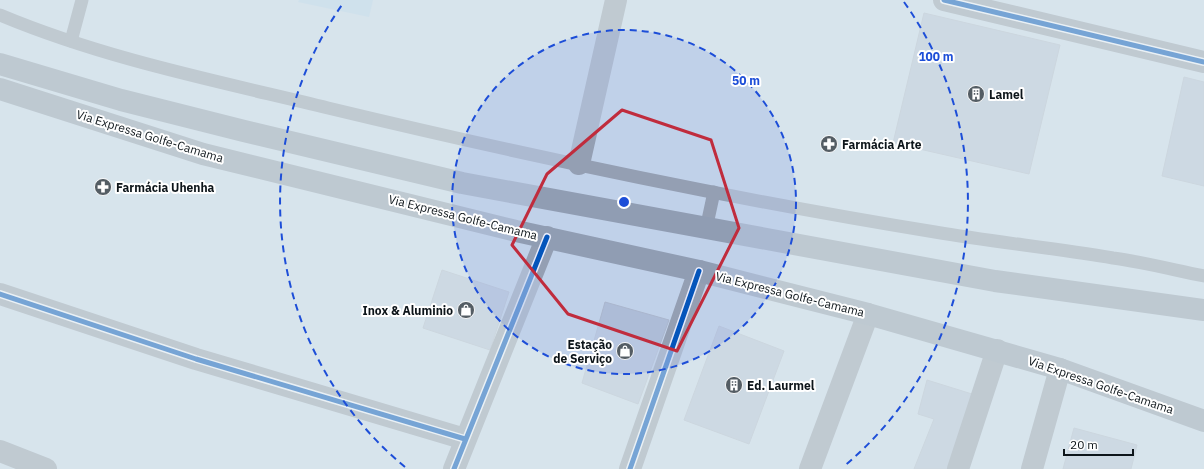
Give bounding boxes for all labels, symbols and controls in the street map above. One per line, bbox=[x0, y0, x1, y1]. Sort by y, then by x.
text: 100 m bbox=[918, 49, 954, 64]
text: 50 m bbox=[732, 73, 760, 88]
building icon: Lamel bbox=[966, 84, 986, 104]
place label: Lamel bbox=[989, 87, 1024, 102]
street label: Via Expressa Golfe-Camama bbox=[75, 106, 226, 166]
pharmacy icon: Farmácia Arte bbox=[819, 134, 839, 154]
place label: Farmácia Arte bbox=[842, 137, 922, 152]
pharmacy icon: Farmácia Uhenha bbox=[93, 177, 113, 197]
place label: Farmácia Uhenha bbox=[116, 180, 215, 195]
street label: Via Expressa Golfe-Camama bbox=[387, 191, 540, 243]
centre of rings bbox=[617, 195, 631, 209]
street label: Via Expressa Golfe-Camama bbox=[714, 268, 867, 320]
shop icon: Inox & Aluminio bbox=[456, 300, 476, 320]
place label: Inox & Aluminio bbox=[363, 303, 453, 318]
place label: Estação de Serviço bbox=[553, 337, 612, 366]
shop icon: Estação de Serviço bbox=[615, 341, 635, 361]
street label: Via Expressa Golfe-Camama bbox=[1026, 353, 1176, 417]
building icon: Ed. Laurmel bbox=[724, 375, 744, 395]
place label: Ed. Laurmel bbox=[747, 378, 815, 393]
scale bar bbox=[1064, 431, 1133, 457]
text: 20 m bbox=[1070, 437, 1098, 452]

